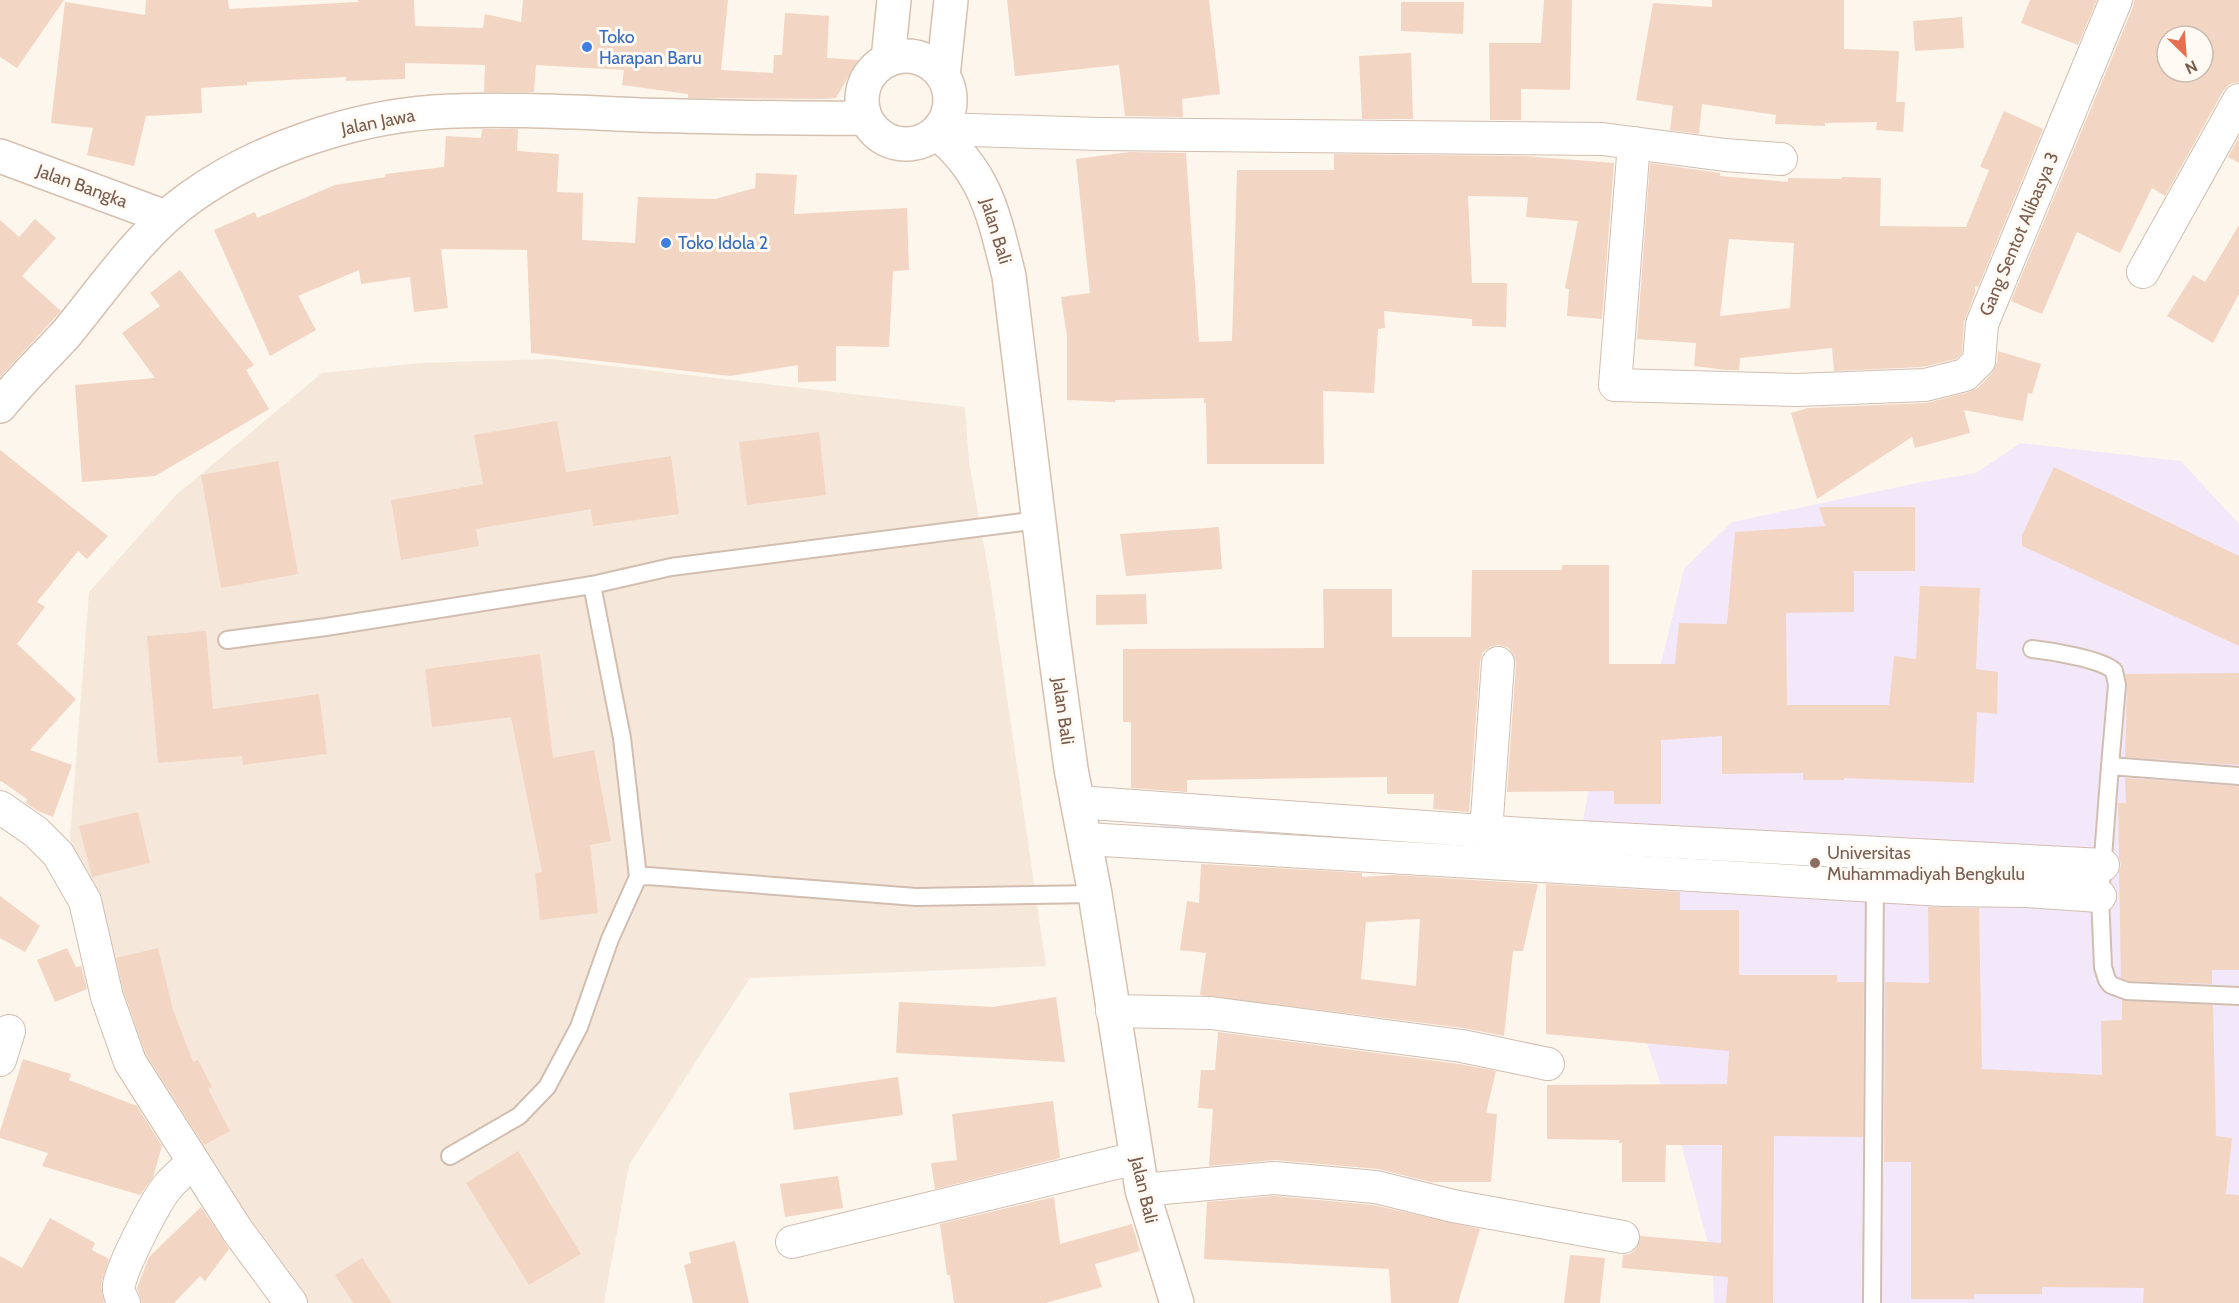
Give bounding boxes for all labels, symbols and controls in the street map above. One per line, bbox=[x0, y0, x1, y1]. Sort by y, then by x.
north arrow bbox=[2155, 24, 2215, 84]
place label: Toko Harapan Baru bbox=[599, 26, 702, 69]
marker: Toko Harapan Baru bbox=[580, 40, 594, 54]
text: N bbox=[2182, 56, 2200, 78]
street label: Jalan Jawa bbox=[338, 104, 417, 140]
street label: Gang Sentot Alibasya 3 bbox=[1975, 149, 2063, 319]
street label: Jalan Bangka bbox=[33, 159, 131, 213]
street label: Jalan Bali bbox=[975, 195, 1016, 266]
place label: Toko Idola 2 bbox=[678, 232, 768, 254]
marker: Toko Idola 2 bbox=[659, 236, 673, 250]
street label: Jalan Bali bbox=[1047, 675, 1079, 746]
place label: Universitas Muhammadiyah Bengkulu bbox=[1827, 842, 2025, 885]
marker: Universitas Muhammadiyah Bengkulu bbox=[1808, 856, 1822, 870]
street label: Jalan Bali bbox=[1125, 1154, 1162, 1225]

